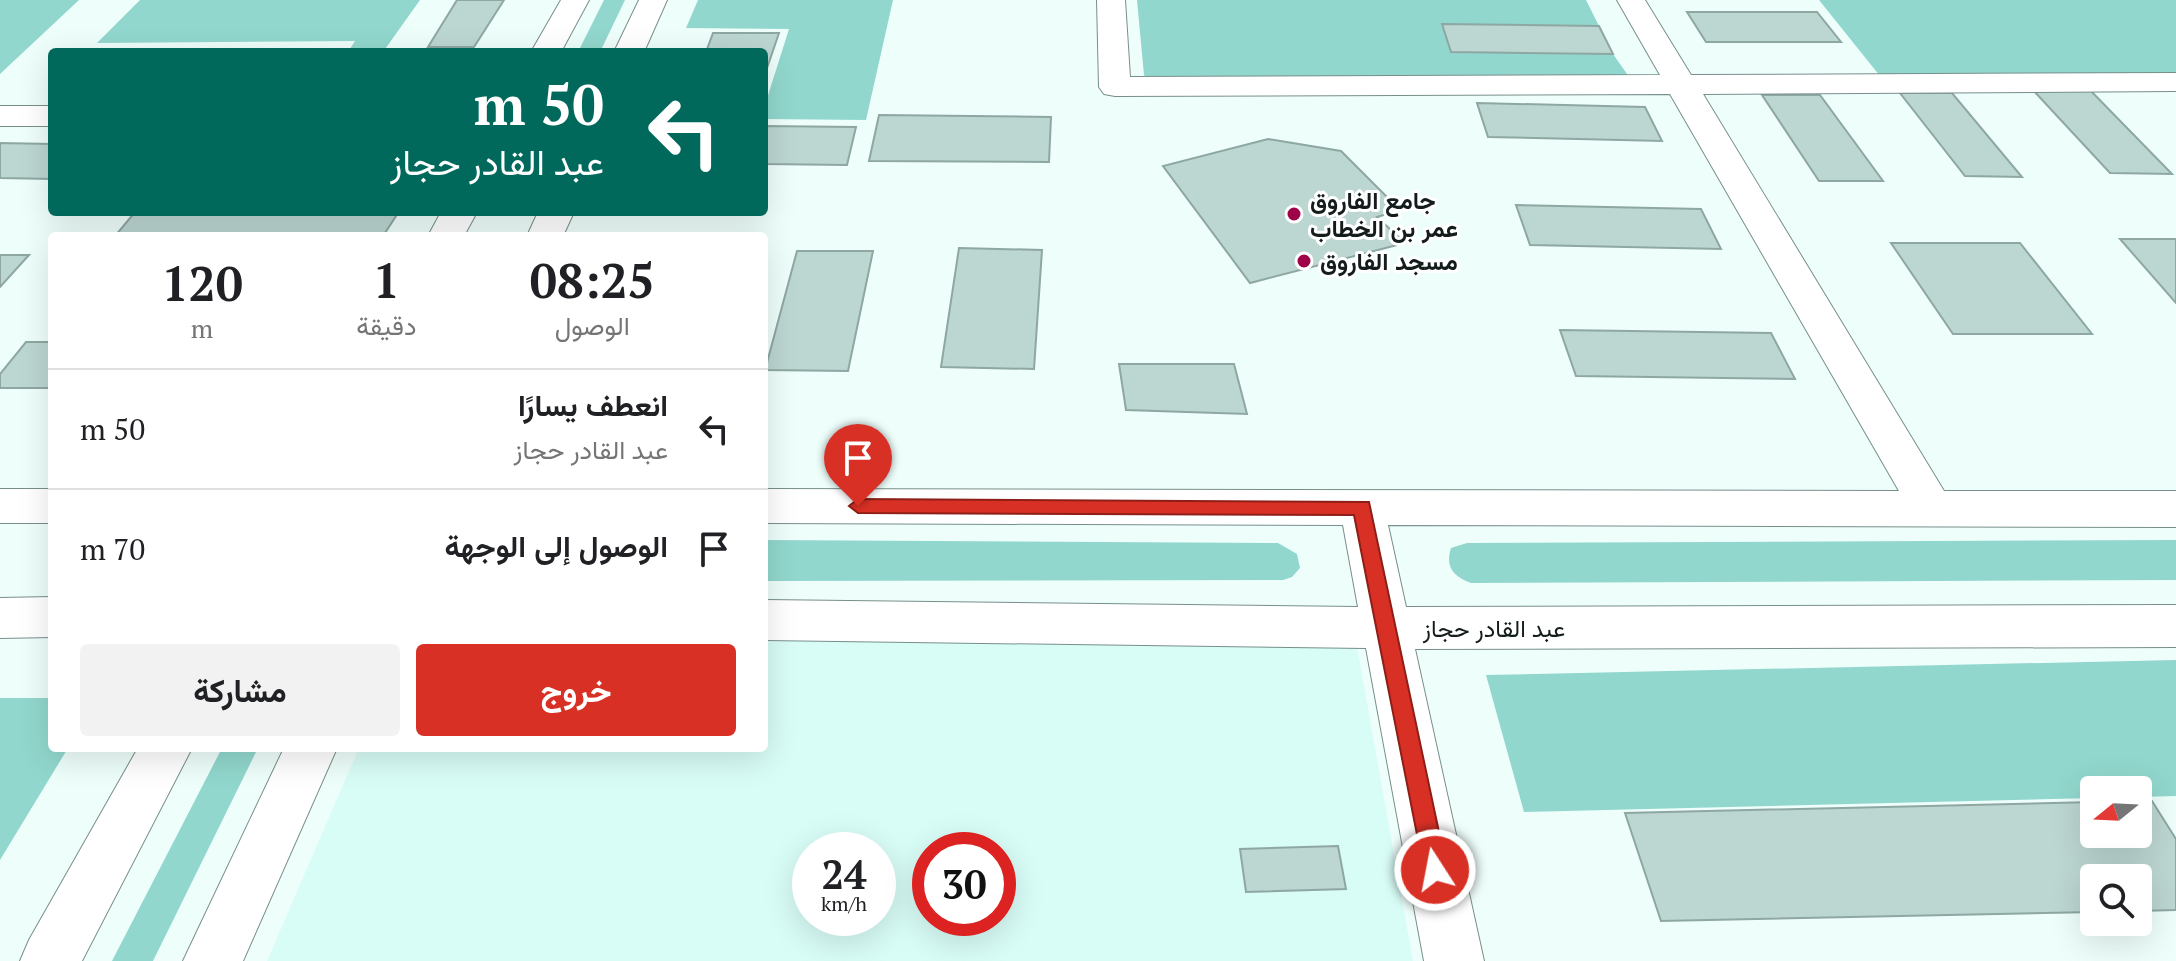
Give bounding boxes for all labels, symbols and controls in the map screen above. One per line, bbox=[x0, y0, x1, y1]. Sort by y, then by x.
text: 50 m bbox=[474, 67, 604, 141]
icon: left bbox=[632, 80, 736, 184]
text: عبد القادر حجاز bbox=[390, 138, 604, 185]
place label: جامع الفاروق عمر بن الخطاب bbox=[1310, 184, 1458, 244]
marker: جامع الفاروق عمر بن الخطاب bbox=[1285, 205, 1303, 223]
place label: مسجد الفاروق bbox=[1320, 245, 1458, 277]
text: 1 bbox=[373, 248, 400, 312]
text: 08:25 bbox=[530, 248, 655, 312]
text: 120 bbox=[161, 251, 243, 315]
marker: مسجد الفاروق bbox=[1295, 252, 1313, 270]
text: دقيقة bbox=[356, 308, 416, 342]
text: الوصول bbox=[555, 308, 630, 342]
text: m bbox=[191, 311, 213, 345]
text: انعطف يسارًا bbox=[518, 385, 668, 425]
icon: left bbox=[692, 407, 736, 451]
text: 50 m bbox=[80, 409, 145, 449]
pin bbox=[824, 424, 892, 506]
text: عبد القادر حجاز bbox=[514, 432, 668, 466]
icon: arrive bbox=[836, 436, 880, 480]
text: الوصول إلى الوجهة bbox=[444, 526, 668, 566]
icon: arrive bbox=[692, 527, 736, 571]
text: 70 m bbox=[80, 529, 145, 569]
street label: عبد القادر حجاز bbox=[1422, 612, 1565, 644]
button: مشاركة bbox=[80, 644, 400, 736]
button: خروج bbox=[416, 644, 736, 736]
north arrow bbox=[2080, 776, 2152, 848]
map controls bbox=[2080, 776, 2152, 936]
position arrow bbox=[1393, 828, 1477, 912]
speed limit sign: 30 bbox=[912, 832, 1016, 936]
text: 24 bbox=[821, 847, 867, 900]
button: search bbox=[2080, 864, 2152, 936]
text: km/h bbox=[821, 890, 867, 917]

